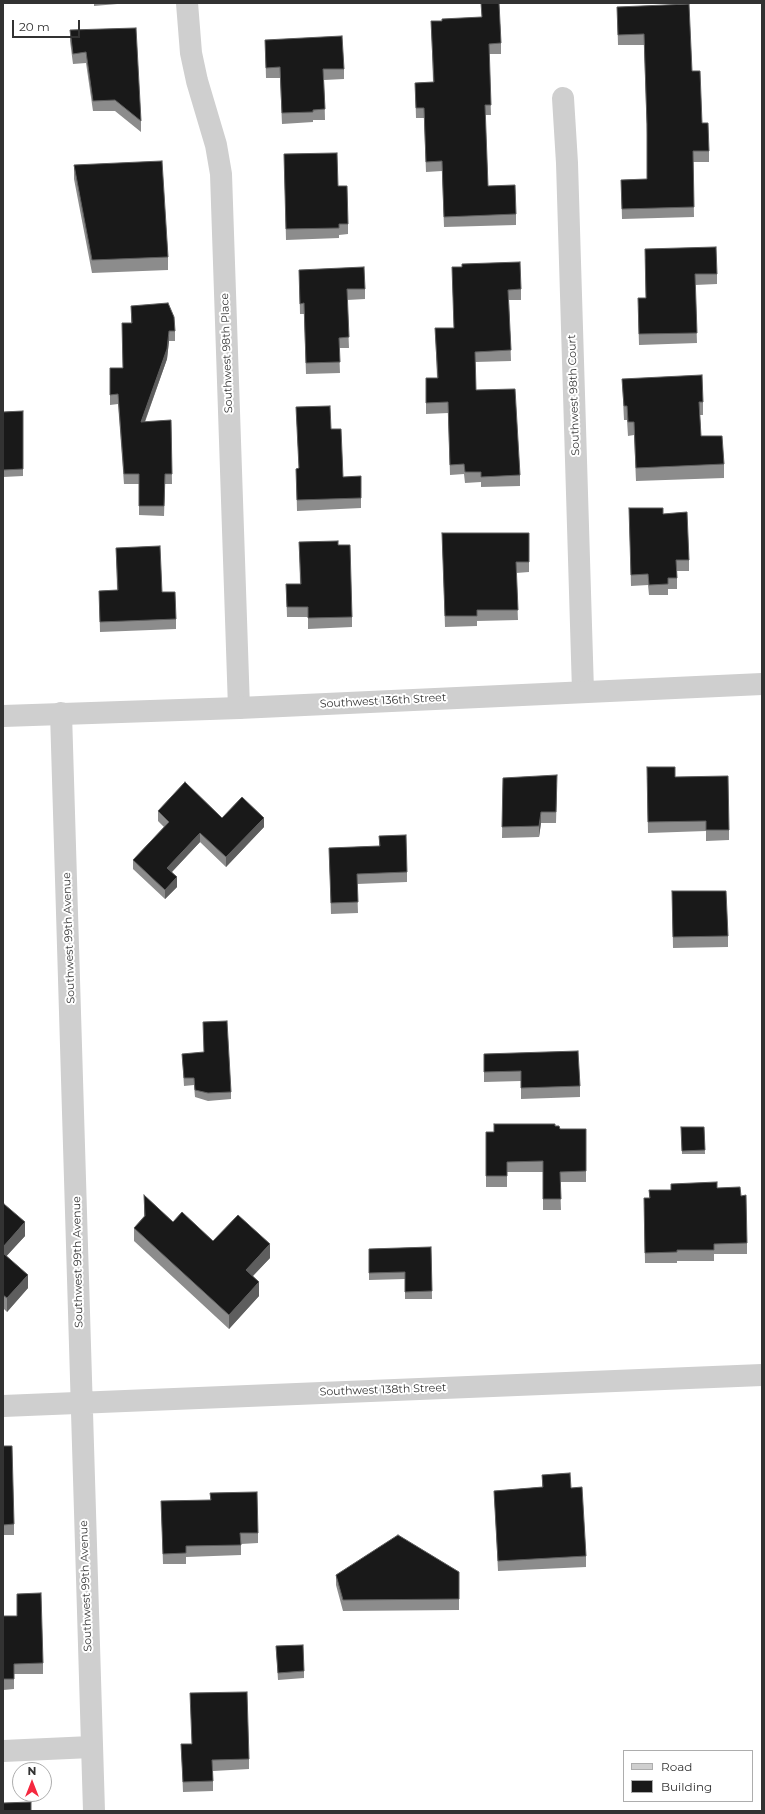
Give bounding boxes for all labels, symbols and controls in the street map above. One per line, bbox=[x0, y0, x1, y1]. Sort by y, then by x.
scale bar bbox=[14, 12, 82, 38]
text: 20 m bbox=[19, 19, 50, 34]
street label: Southwest 98th Place bbox=[218, 293, 236, 413]
street label: Southwest 98th Court bbox=[565, 334, 583, 456]
street label: Southwest 136th Street bbox=[319, 691, 447, 711]
street label: Southwest 99th Avenue bbox=[60, 872, 78, 1004]
street label: Southwest 99th Avenue bbox=[70, 1196, 86, 1328]
street label: Southwest 138th Street bbox=[319, 1381, 447, 1399]
street label: Southwest 99th Avenue bbox=[77, 1520, 95, 1652]
legend bbox=[623, 1750, 753, 1802]
text: Road bbox=[661, 1759, 692, 1774]
north arrow bbox=[12, 1762, 52, 1802]
text: N bbox=[28, 1764, 36, 1778]
text: Building bbox=[661, 1779, 712, 1794]

